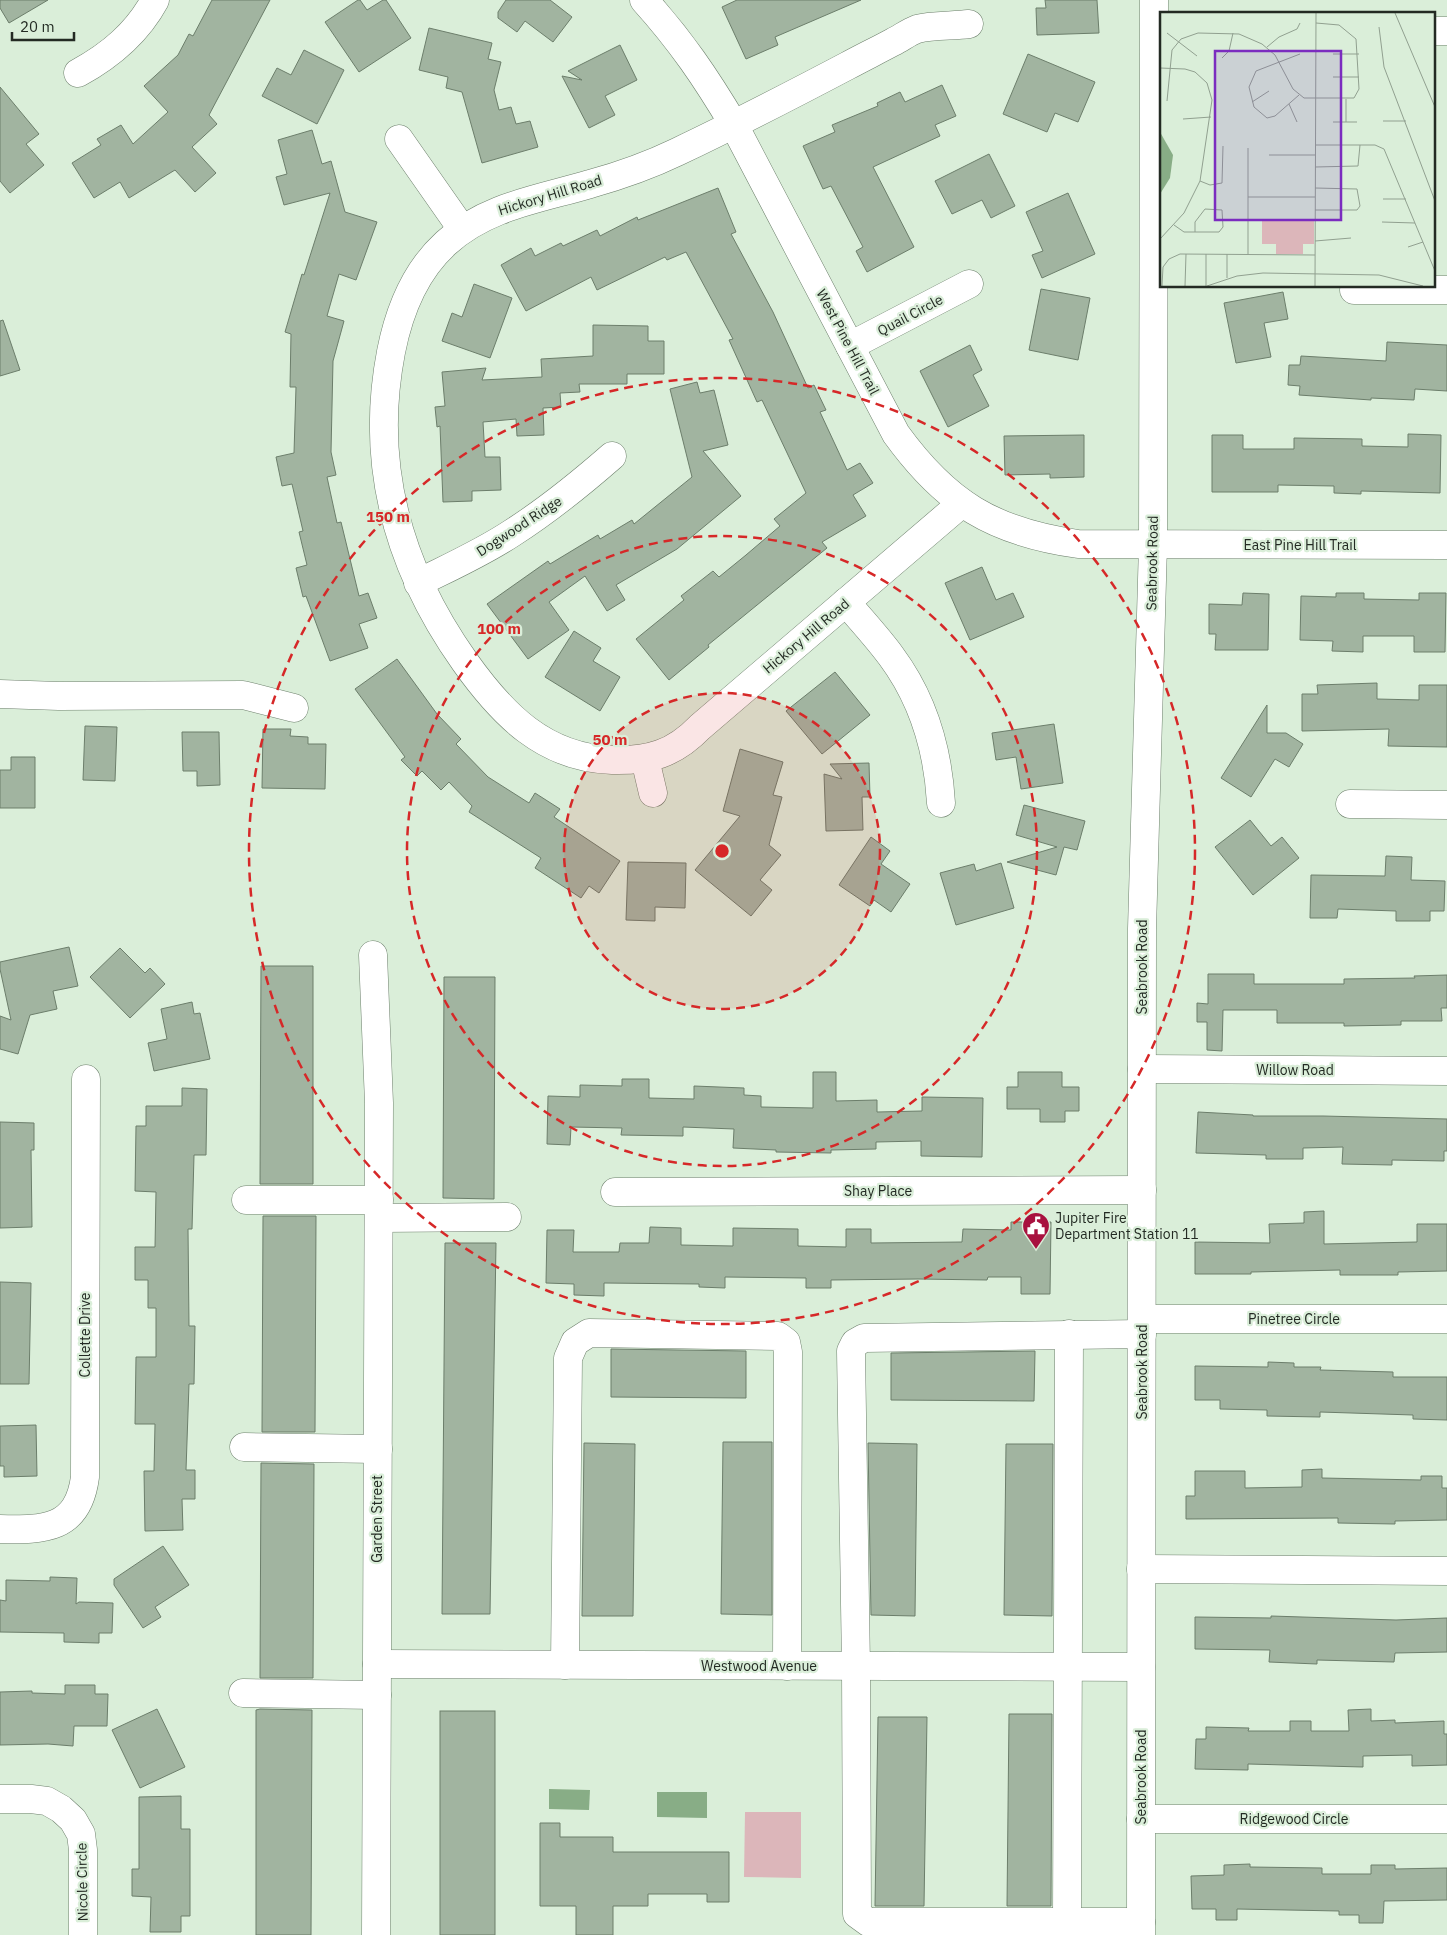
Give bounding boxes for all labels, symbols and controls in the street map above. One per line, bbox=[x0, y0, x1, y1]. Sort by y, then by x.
scale bar bbox=[12, 10, 75, 42]
inset map bbox=[1160, 12, 1434, 288]
text: 20 m bbox=[20, 17, 55, 36]
street label: Hickory Hill Road bbox=[496, 171, 604, 219]
street label: West Pine Hill Trail bbox=[813, 286, 884, 398]
street label: Quail Circle bbox=[874, 290, 946, 340]
street label: Dogwood Ridge bbox=[473, 492, 565, 560]
text: 150 m bbox=[366, 507, 410, 526]
street label: Seabrook Road bbox=[1142, 515, 1162, 611]
street label: East Pine Hill Trail bbox=[1244, 536, 1357, 554]
street label: Hickory Hill Road bbox=[759, 595, 853, 677]
text: 100 m bbox=[477, 619, 521, 638]
text: 50 m bbox=[593, 730, 627, 749]
centre of rings bbox=[713, 842, 731, 860]
street label: Seabrook Road bbox=[1133, 919, 1151, 1015]
street label: Willow Road bbox=[1256, 1061, 1334, 1079]
street label: Shay Place bbox=[844, 1182, 912, 1200]
place label: Jupiter Fire Department Station 11 bbox=[1055, 1209, 1199, 1243]
public building icon: Jupiter Fire Department Station 11 bbox=[1021, 1211, 1051, 1250]
street label: Collette Drive bbox=[76, 1292, 94, 1377]
street label: Pinetree Circle bbox=[1248, 1310, 1340, 1328]
street label: Seabrook Road bbox=[1133, 1324, 1151, 1420]
street label: Garden Street bbox=[368, 1475, 386, 1563]
street label: Westwood Avenue bbox=[701, 1657, 817, 1675]
street label: Seabrook Road bbox=[1132, 1729, 1150, 1825]
street label: Ridgewood Circle bbox=[1239, 1810, 1349, 1828]
street label: Nicole Circle bbox=[72, 1842, 92, 1922]

